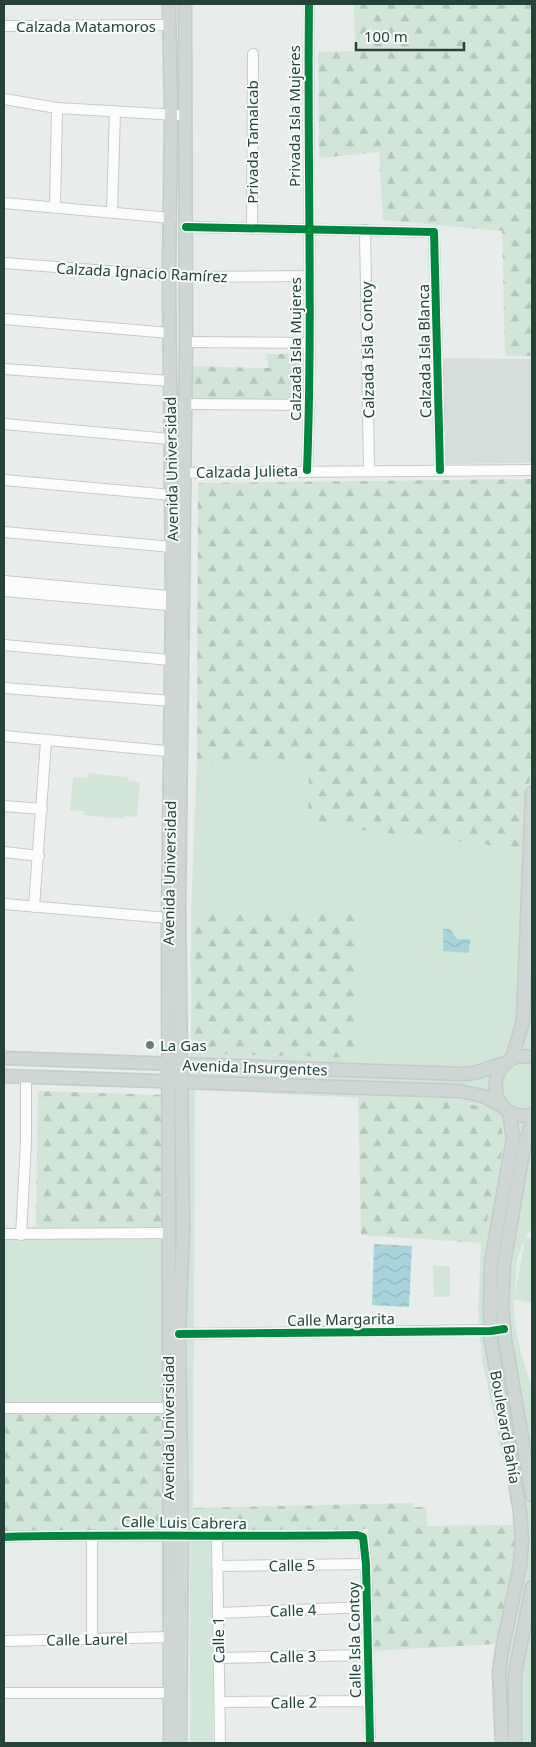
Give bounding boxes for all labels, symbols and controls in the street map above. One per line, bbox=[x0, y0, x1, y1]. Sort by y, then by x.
street label: Calzada Matamoros bbox=[16, 16, 156, 36]
scale bar bbox=[356, 20, 464, 52]
text: 100 m bbox=[364, 26, 408, 46]
street label: Privada Isla Mujeres bbox=[284, 45, 304, 187]
street label: Privada Tamalcab bbox=[242, 80, 262, 204]
street label: Calzada Ignacio Ramírez bbox=[56, 258, 228, 286]
street label: Calzada Isla Mujeres bbox=[285, 277, 305, 421]
street label: Calzada Isla Contoy bbox=[356, 281, 378, 419]
street label: Calzada Isla Blanca bbox=[413, 284, 435, 418]
street label: Avenida Universidad bbox=[160, 397, 182, 541]
street label: Calzada Julieta bbox=[196, 460, 298, 482]
street label: Avenida Universidad bbox=[158, 801, 180, 945]
place label: La Gas bbox=[160, 1035, 207, 1055]
marker: La Gas bbox=[144, 1039, 156, 1051]
street label: Avenida Insurgentes bbox=[182, 1054, 328, 1080]
street label: Calle Margarita bbox=[287, 1308, 395, 1330]
street label: Avenida Universidad bbox=[158, 1356, 178, 1500]
street label: Boulevard Bahía bbox=[486, 1369, 526, 1485]
street label: Calle Luis Cabrera bbox=[121, 1511, 247, 1533]
street label: Calle 5 bbox=[269, 1555, 315, 1575]
street label: Calle Isla Contoy bbox=[343, 1581, 365, 1698]
street label: Calle 4 bbox=[269, 1599, 317, 1621]
street label: Calle 1 bbox=[208, 1617, 228, 1663]
street label: Calle Laurel bbox=[46, 1628, 128, 1650]
street label: Calle 3 bbox=[270, 1646, 316, 1666]
street label: Calle 2 bbox=[271, 1692, 317, 1712]

